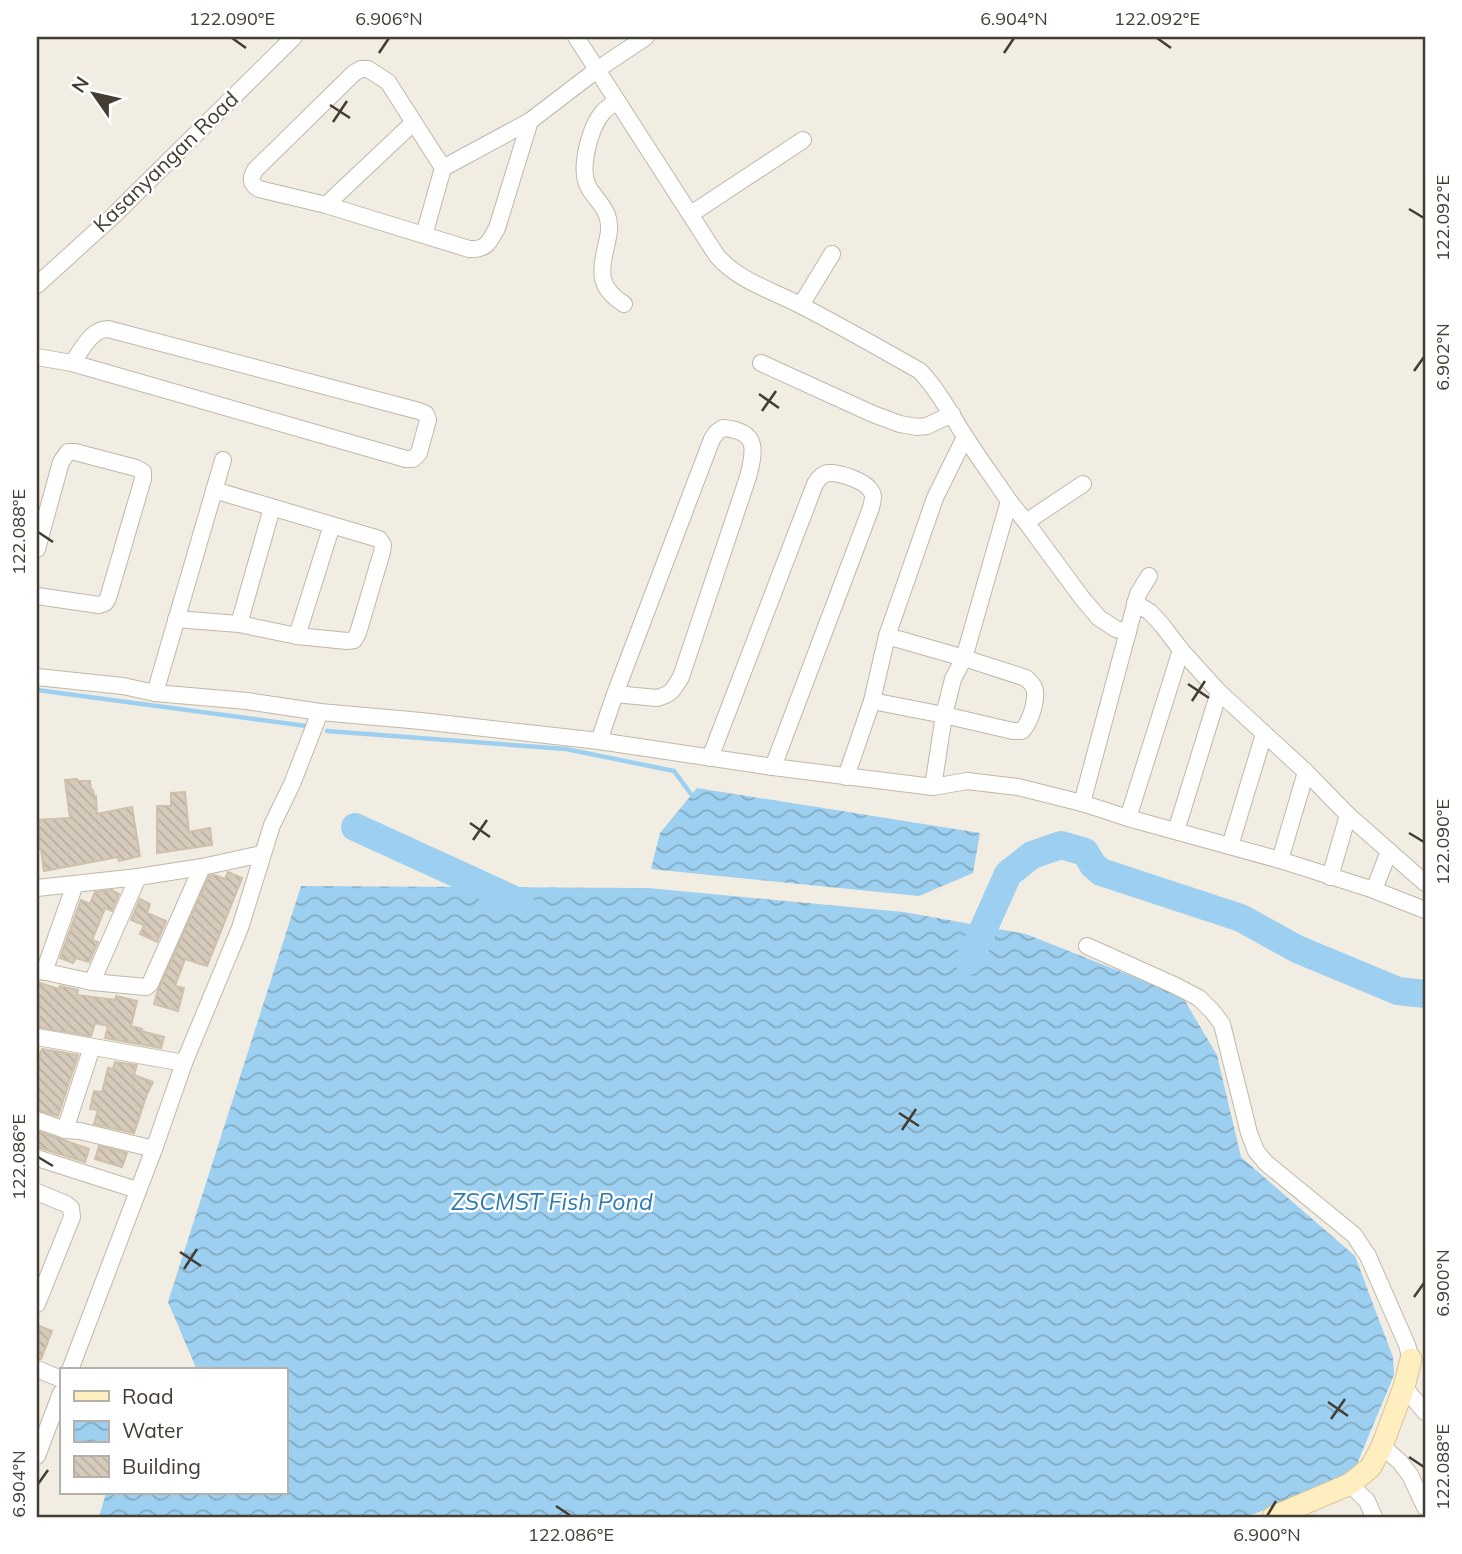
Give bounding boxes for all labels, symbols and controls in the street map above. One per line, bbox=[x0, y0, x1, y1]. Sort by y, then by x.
text: 122.090°E bbox=[189, 7, 275, 30]
text: 6.906°N bbox=[355, 7, 423, 30]
text: 6.904°N bbox=[980, 7, 1048, 30]
text: 122.092°E bbox=[1114, 7, 1200, 30]
north arrow bbox=[60, 60, 130, 130]
text: N bbox=[66, 72, 94, 97]
street label: Kasanyangan Road bbox=[87, 85, 243, 237]
text: 122.092°E bbox=[1431, 175, 1454, 261]
text: 6.902°N bbox=[1431, 323, 1454, 391]
text: 122.088°E bbox=[7, 489, 30, 575]
text: 122.090°E bbox=[1431, 799, 1454, 885]
text: 122.086°E bbox=[7, 1114, 30, 1200]
water label: ZSCMST Fish Pond bbox=[451, 1187, 653, 1216]
text: 6.900°N bbox=[1431, 1249, 1454, 1317]
legend bbox=[60, 1368, 287, 1494]
text: Road bbox=[122, 1383, 173, 1409]
text: Water bbox=[122, 1417, 183, 1443]
text: 122.088°E bbox=[1431, 1424, 1454, 1510]
text: 6.904°N bbox=[7, 1450, 30, 1518]
text: Building bbox=[122, 1453, 201, 1479]
text: 122.086°E bbox=[528, 1523, 614, 1546]
text: 6.900°N bbox=[1233, 1523, 1301, 1546]

